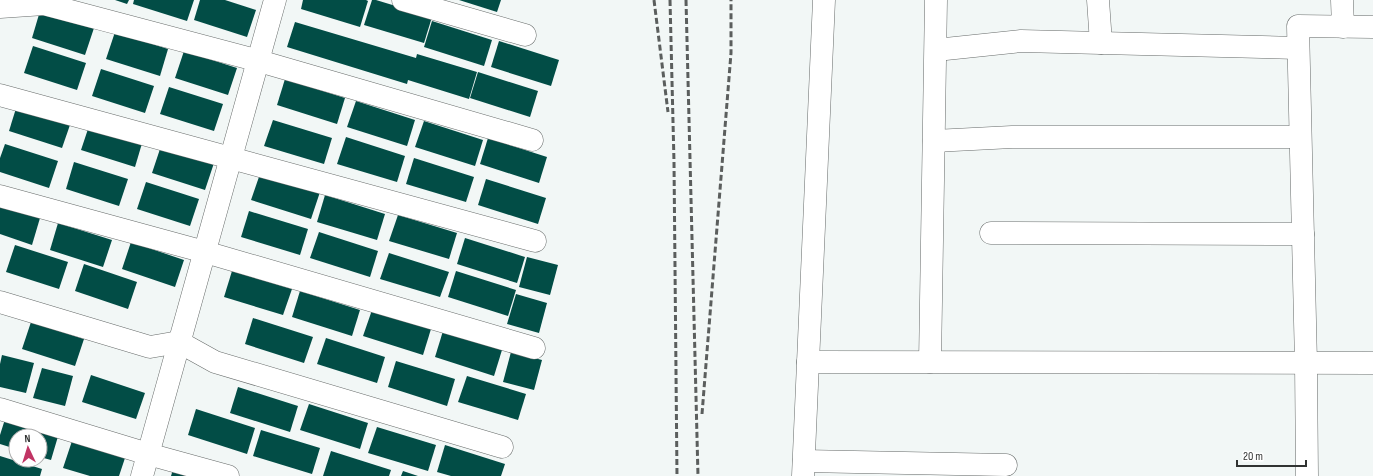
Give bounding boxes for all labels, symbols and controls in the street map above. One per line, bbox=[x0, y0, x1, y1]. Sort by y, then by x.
north arrow bbox=[8, 428, 48, 468]
text: N bbox=[24, 432, 31, 445]
scale bar bbox=[1237, 442, 1306, 468]
text: 20 m bbox=[1243, 449, 1263, 464]

